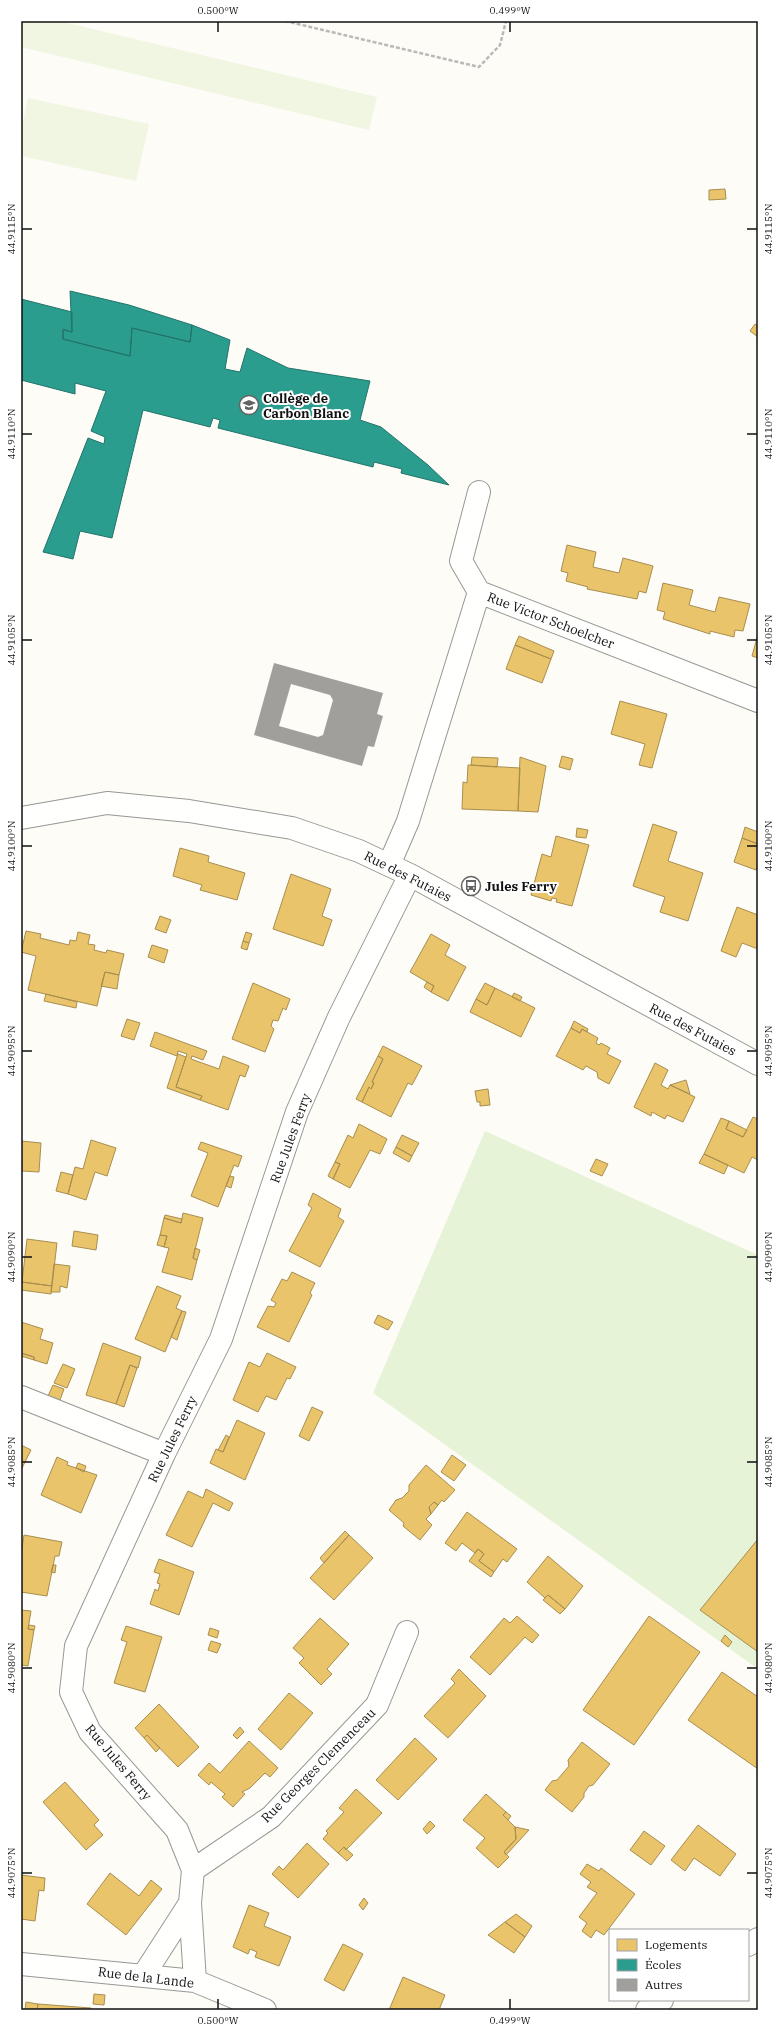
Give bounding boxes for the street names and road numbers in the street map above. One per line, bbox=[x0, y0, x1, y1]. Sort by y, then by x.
street label: Rue Victor Schoelcher bbox=[485, 588, 617, 653]
street label: Rue des Futaies bbox=[361, 847, 454, 906]
street label: Rue des Futaies bbox=[646, 999, 739, 1059]
street label: Rue Jules Ferry bbox=[266, 1091, 315, 1185]
street label: Rue Jules Ferry bbox=[144, 1393, 201, 1485]
street label: Rue Georges Clemenceau bbox=[257, 1704, 379, 1826]
street label: Rue Jules Ferry bbox=[82, 1721, 155, 1804]
street label: Rue de la Lande bbox=[97, 1963, 195, 1992]

